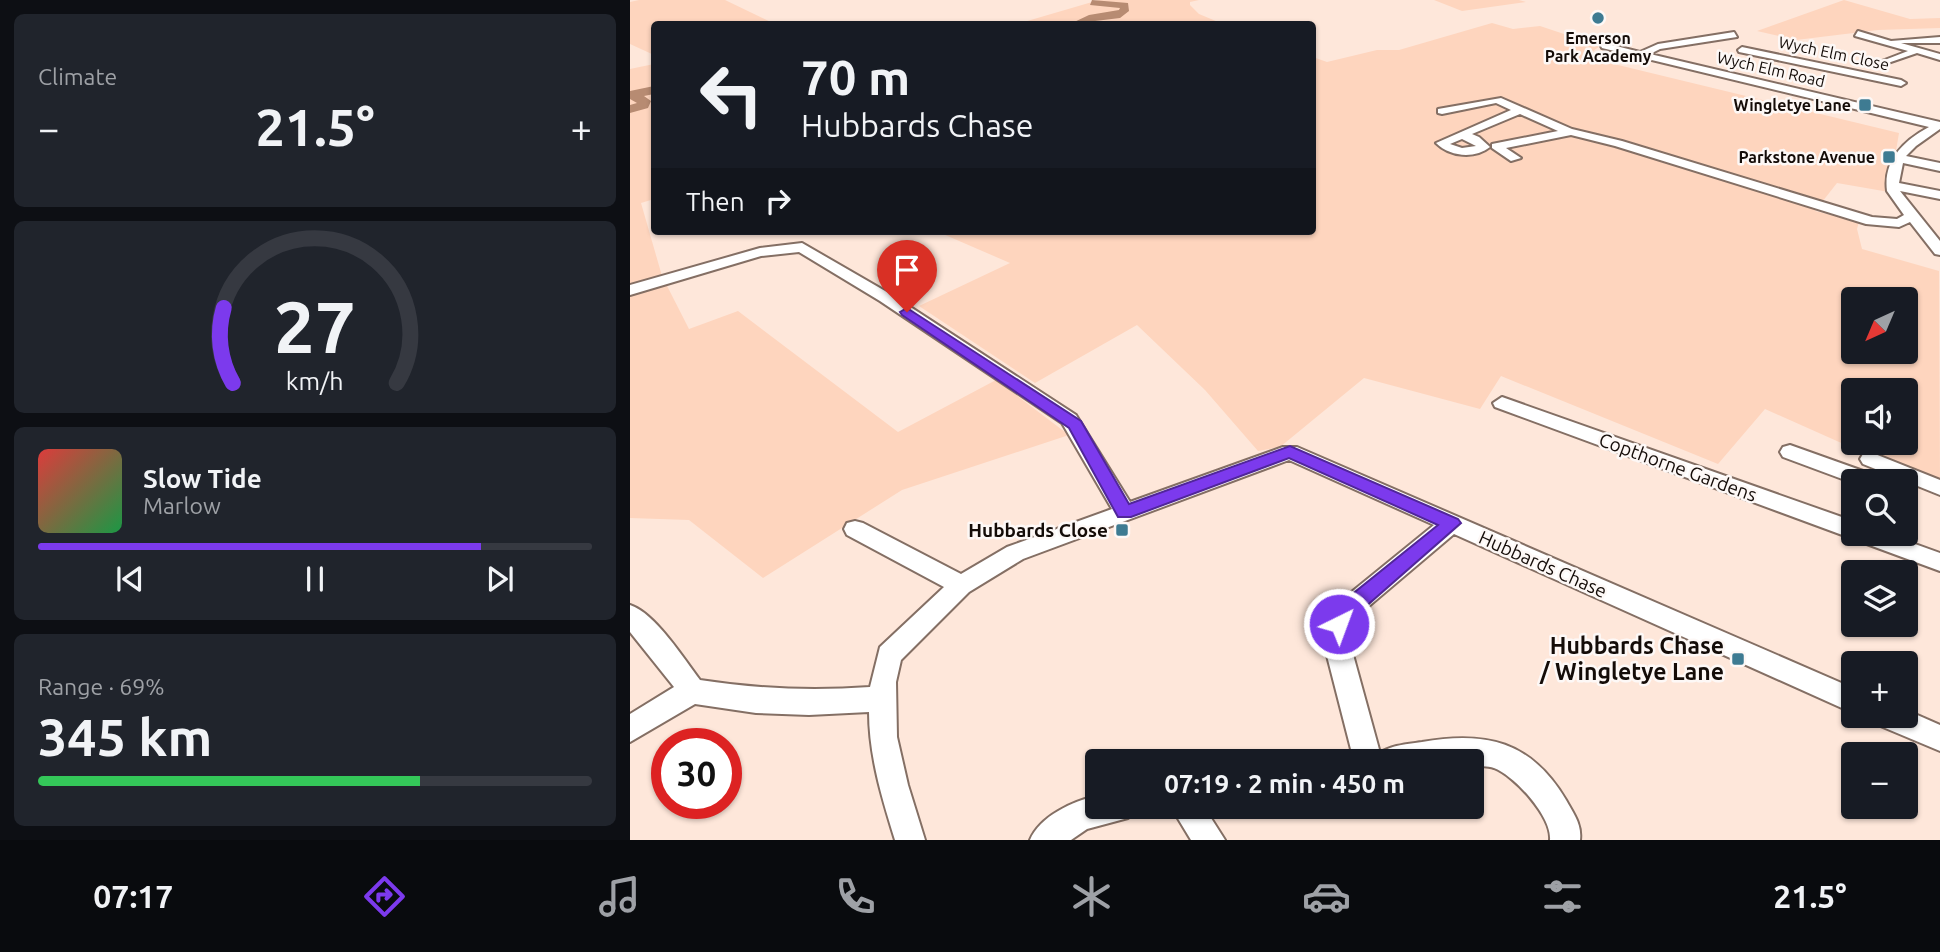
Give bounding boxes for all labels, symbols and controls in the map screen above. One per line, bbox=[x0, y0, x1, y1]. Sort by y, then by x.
marker: Emerson Park Academy bbox=[1590, 10, 1606, 26]
place label: Emerson Park Academy bbox=[1545, 29, 1652, 65]
street label: Wych Elm Close bbox=[1777, 33, 1891, 73]
street label: Wych Elm Road bbox=[1715, 48, 1827, 90]
icon: left bbox=[686, 49, 777, 140]
text: 70 m bbox=[801, 49, 910, 104]
text: Climate bbox=[38, 64, 117, 89]
place label: Wingletye Lane bbox=[1733, 96, 1851, 114]
marker: Wingletye Lane bbox=[1857, 97, 1873, 113]
text: 21.5° bbox=[255, 98, 375, 156]
text: − bbox=[38, 107, 59, 149]
text: + bbox=[571, 107, 592, 149]
text: Hubbards Chase bbox=[801, 107, 1033, 143]
place label: Parkstone Avenue bbox=[1738, 148, 1875, 166]
marker: Parkstone Avenue bbox=[1881, 149, 1897, 165]
icon: right bbox=[759, 182, 797, 220]
text: Then bbox=[686, 187, 745, 216]
pin bbox=[877, 240, 937, 312]
icon: arrive bbox=[888, 251, 926, 289]
text: 27 bbox=[274, 285, 356, 367]
north arrow bbox=[1841, 287, 1918, 364]
map controls bbox=[1841, 287, 1918, 819]
text: km/h bbox=[286, 367, 344, 395]
button: sound bbox=[1841, 378, 1918, 455]
street label: Copthorne Gardens bbox=[1596, 428, 1760, 506]
text: Slow Tide bbox=[143, 464, 262, 493]
button: search bbox=[1841, 469, 1918, 546]
text: Marlow bbox=[143, 493, 221, 518]
place label: Hubbards Close bbox=[968, 519, 1108, 541]
marker: Hubbards Close bbox=[1114, 522, 1130, 538]
street label: Hubbards Chase bbox=[1475, 526, 1611, 602]
icon: previous bbox=[111, 560, 149, 598]
icon: pause bbox=[296, 560, 334, 598]
icon: next bbox=[481, 560, 519, 598]
button: layers bbox=[1841, 560, 1918, 637]
position arrow bbox=[1302, 587, 1376, 661]
place label: Hubbards Chase / Wingletye Lane bbox=[1539, 633, 1724, 684]
marker: Hubbards Chase / Wingletye Lane bbox=[1730, 651, 1746, 667]
button: + bbox=[1841, 651, 1918, 728]
text: Range · 69% bbox=[38, 674, 165, 699]
text: 345 km bbox=[38, 708, 212, 766]
speed limit sign: 30 bbox=[651, 728, 742, 819]
button: − bbox=[1841, 742, 1918, 819]
text: 07:19 · 2 min · 450 m bbox=[1164, 769, 1405, 798]
icon: directions bbox=[360, 872, 409, 921]
icon: music bbox=[595, 872, 644, 921]
icon: phone bbox=[831, 872, 880, 921]
icon: climate bbox=[1067, 872, 1116, 921]
icon: car bbox=[1302, 872, 1351, 921]
icon: filters bbox=[1538, 872, 1587, 921]
text: 07:17 bbox=[93, 878, 173, 914]
text: 21.5° bbox=[1773, 878, 1847, 914]

